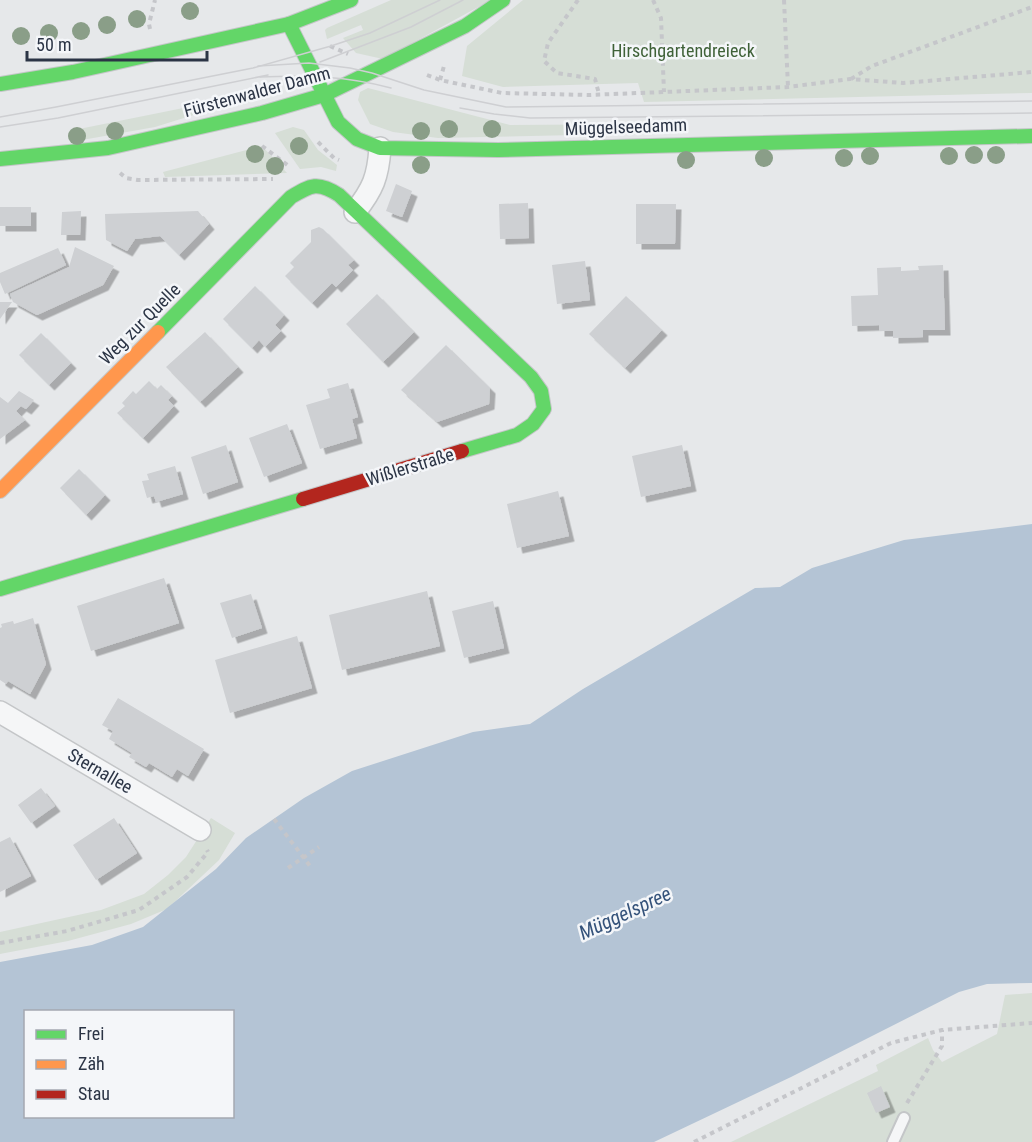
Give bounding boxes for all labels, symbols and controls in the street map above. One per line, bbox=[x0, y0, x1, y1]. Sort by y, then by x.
scale bar bbox=[27, 24, 207, 62]
text: 50 m bbox=[36, 34, 71, 55]
park label: Hirschgartendreieck bbox=[611, 40, 755, 61]
street label: Fürstenwalder Damm bbox=[181, 62, 332, 121]
street label: Müggelseedamm bbox=[564, 114, 687, 139]
street label: Weg zur Quelle bbox=[95, 279, 184, 368]
street label: Wißlerstraße bbox=[364, 443, 456, 490]
street label: Sternallee bbox=[64, 744, 136, 797]
water label: Müggelspree bbox=[575, 881, 675, 945]
legend bbox=[24, 1010, 234, 1118]
text: Frei bbox=[78, 1023, 104, 1044]
text: Zäh bbox=[78, 1053, 105, 1074]
text: Stau bbox=[78, 1083, 110, 1104]

